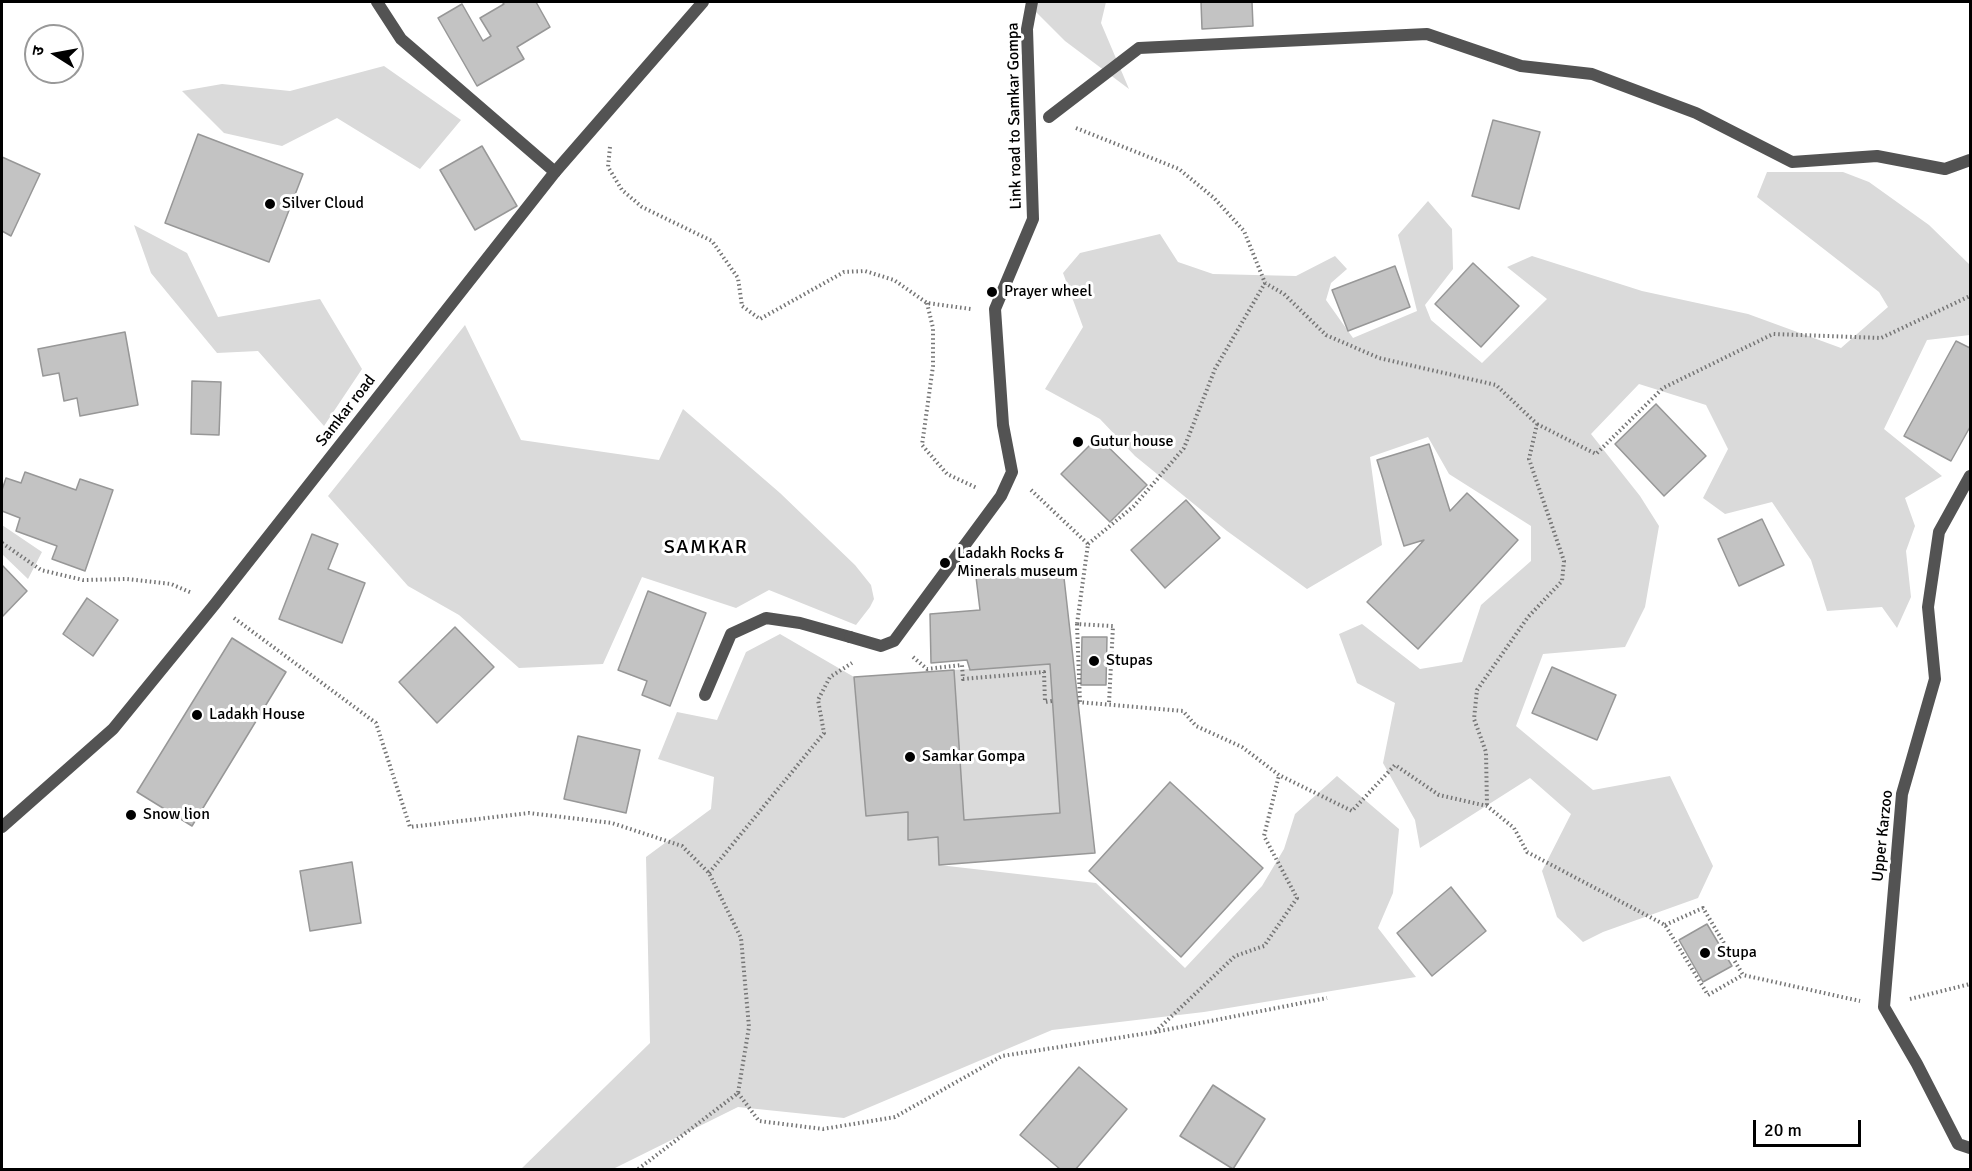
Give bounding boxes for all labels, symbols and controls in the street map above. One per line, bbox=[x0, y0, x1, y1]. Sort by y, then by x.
street label: Link road to Samkar Gompa bbox=[1004, 22, 1026, 210]
north arrow bbox=[24, 24, 84, 84]
text: उ bbox=[28, 44, 49, 57]
place label: Silver Cloud bbox=[282, 194, 364, 214]
marker: Silver Cloud bbox=[263, 197, 277, 211]
place label: Prayer wheel bbox=[1004, 282, 1092, 302]
marker: Prayer wheel bbox=[985, 285, 999, 299]
street label: Samkar road bbox=[312, 371, 380, 451]
place label: Gutur house bbox=[1090, 432, 1174, 452]
marker: Gutur house bbox=[1071, 435, 1085, 449]
district label: SAMKAR bbox=[664, 536, 748, 560]
place label: Ladakh Rocks & Minerals museum bbox=[957, 544, 1078, 582]
marker: Ladakh Rocks & Minerals museum bbox=[938, 556, 952, 570]
place label: Stupas bbox=[1106, 651, 1153, 671]
marker: Stupas bbox=[1087, 654, 1101, 668]
place label: Ladakh House bbox=[209, 705, 305, 725]
marker: Ladakh House bbox=[190, 708, 204, 722]
place label: Samkar Gompa bbox=[922, 747, 1025, 767]
marker: Samkar Gompa bbox=[903, 750, 917, 764]
street label: Upper Karzoo bbox=[1869, 789, 1897, 883]
place label: Snow lion bbox=[143, 805, 210, 825]
marker: Snow lion bbox=[124, 808, 138, 822]
place label: Stupa bbox=[1717, 943, 1757, 963]
marker: Stupa bbox=[1698, 946, 1712, 960]
scale bar bbox=[1756, 1108, 1864, 1146]
text: 20 m bbox=[1764, 1119, 1802, 1141]

